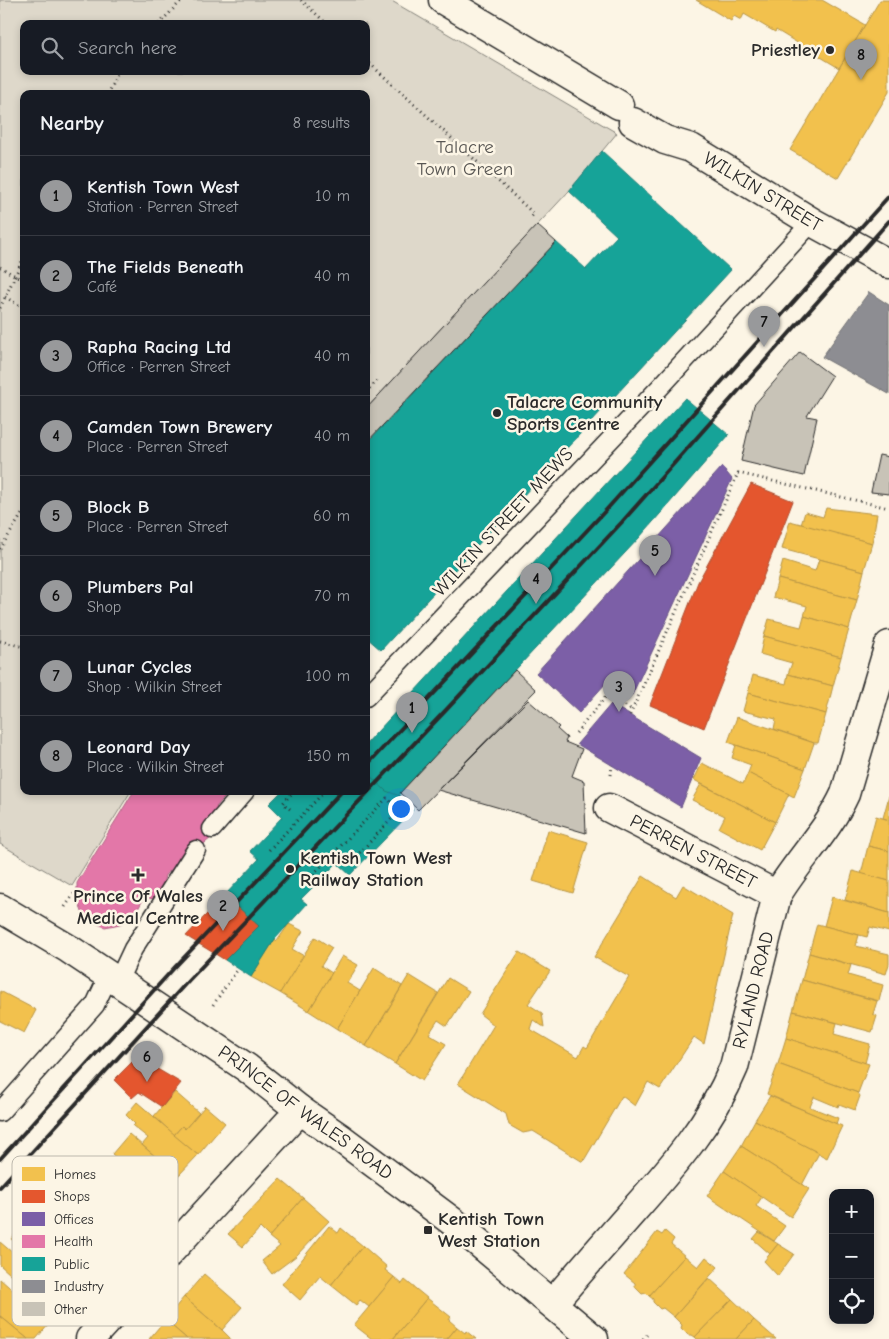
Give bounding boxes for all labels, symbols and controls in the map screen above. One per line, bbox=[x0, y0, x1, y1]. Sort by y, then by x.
search box bbox=[20, 20, 370, 75]
icon: search bbox=[38, 34, 66, 62]
text: Search here bbox=[78, 37, 177, 59]
place label: Priestley bbox=[751, 39, 820, 61]
pin: 8 bbox=[845, 39, 877, 80]
marker: Priestley bbox=[824, 44, 836, 56]
text: Nearby bbox=[40, 111, 104, 135]
text: 8 results bbox=[293, 114, 350, 132]
park label: Talacre Town Green bbox=[417, 136, 513, 180]
street label: WILKIN STREET bbox=[699, 147, 826, 236]
text: Kentish Town West bbox=[87, 176, 239, 198]
text: 1 bbox=[53, 187, 59, 205]
text: 10 m bbox=[315, 187, 350, 205]
text: Station · Perren Street bbox=[87, 198, 238, 216]
text: The Fields Beneath bbox=[87, 256, 244, 278]
text: 2 bbox=[52, 267, 60, 285]
text: 40 m bbox=[314, 267, 350, 285]
text: Café bbox=[87, 278, 117, 296]
pin: 7 bbox=[748, 306, 780, 347]
text: Rapha Racing Ltd bbox=[87, 336, 231, 358]
text: 3 bbox=[52, 347, 60, 365]
text: 40 m bbox=[314, 347, 350, 365]
text: Office · Perren Street bbox=[87, 358, 230, 376]
place label: Talacre Community Sports Centre bbox=[507, 391, 663, 435]
marker: Talacre Community Sports Centre bbox=[491, 407, 503, 419]
text: Camden Town Brewery bbox=[87, 416, 272, 438]
text: 4 bbox=[52, 427, 60, 445]
text: 40 m bbox=[314, 427, 350, 445]
text: Place · Perren Street bbox=[87, 438, 228, 456]
street label: WILKIN STREET MEWS bbox=[428, 443, 578, 601]
text: Block B bbox=[87, 496, 149, 518]
text: 5 bbox=[52, 507, 60, 525]
text: 60 m bbox=[313, 507, 350, 525]
text: Place · Perren Street bbox=[87, 518, 228, 536]
pin: 5 bbox=[639, 535, 671, 576]
pin: 4 bbox=[520, 563, 552, 604]
text: Plumbers Pal bbox=[87, 576, 193, 598]
text: 6 bbox=[52, 587, 60, 605]
text: 70 m bbox=[314, 587, 350, 605]
text: Shop bbox=[87, 598, 121, 616]
text: Lunar Cycles bbox=[87, 656, 192, 678]
text: 7 bbox=[52, 667, 60, 685]
text: 100 m bbox=[306, 667, 350, 685]
pin: 3 bbox=[603, 671, 635, 712]
text: Shop · Wilkin Street bbox=[87, 678, 222, 696]
pin: 1 bbox=[396, 692, 428, 733]
text: Leonard Day bbox=[87, 736, 190, 758]
text: 8 bbox=[52, 747, 60, 765]
text: 150 m bbox=[307, 747, 350, 765]
text: Place · Wilkin Street bbox=[87, 758, 224, 776]
your location bbox=[388, 796, 414, 822]
street label: PERREN STREET bbox=[626, 810, 761, 894]
place label: Kentish Town West Railway Station bbox=[300, 847, 453, 891]
marker: Kentish Town West Railway Station bbox=[284, 863, 296, 875]
marker: Prince Of Wales Medical Centre bbox=[131, 868, 145, 882]
place label: Prince Of Wales Medical Centre bbox=[73, 885, 203, 929]
pin: 2 bbox=[207, 890, 239, 931]
street label: RYLAND ROAD bbox=[728, 929, 779, 1051]
pin: 6 bbox=[131, 1041, 163, 1082]
street label: PRINCE OF WALES ROAD bbox=[214, 1041, 397, 1184]
legend bbox=[12, 1156, 178, 1326]
text: Homes bbox=[54, 1166, 96, 1183]
text: Shops bbox=[54, 1188, 90, 1205]
map controls bbox=[829, 1189, 874, 1324]
button: + bbox=[829, 1189, 874, 1234]
place label: Kentish Town West Station bbox=[438, 1208, 544, 1252]
text: Offices bbox=[54, 1211, 94, 1228]
marker: Kentish Town West Station bbox=[422, 1224, 434, 1236]
text: Health bbox=[54, 1233, 93, 1250]
button: − bbox=[829, 1234, 874, 1279]
text: Public bbox=[54, 1256, 90, 1273]
text: Industry bbox=[54, 1278, 104, 1295]
button: locate bbox=[829, 1279, 874, 1324]
text: Other bbox=[54, 1301, 88, 1318]

